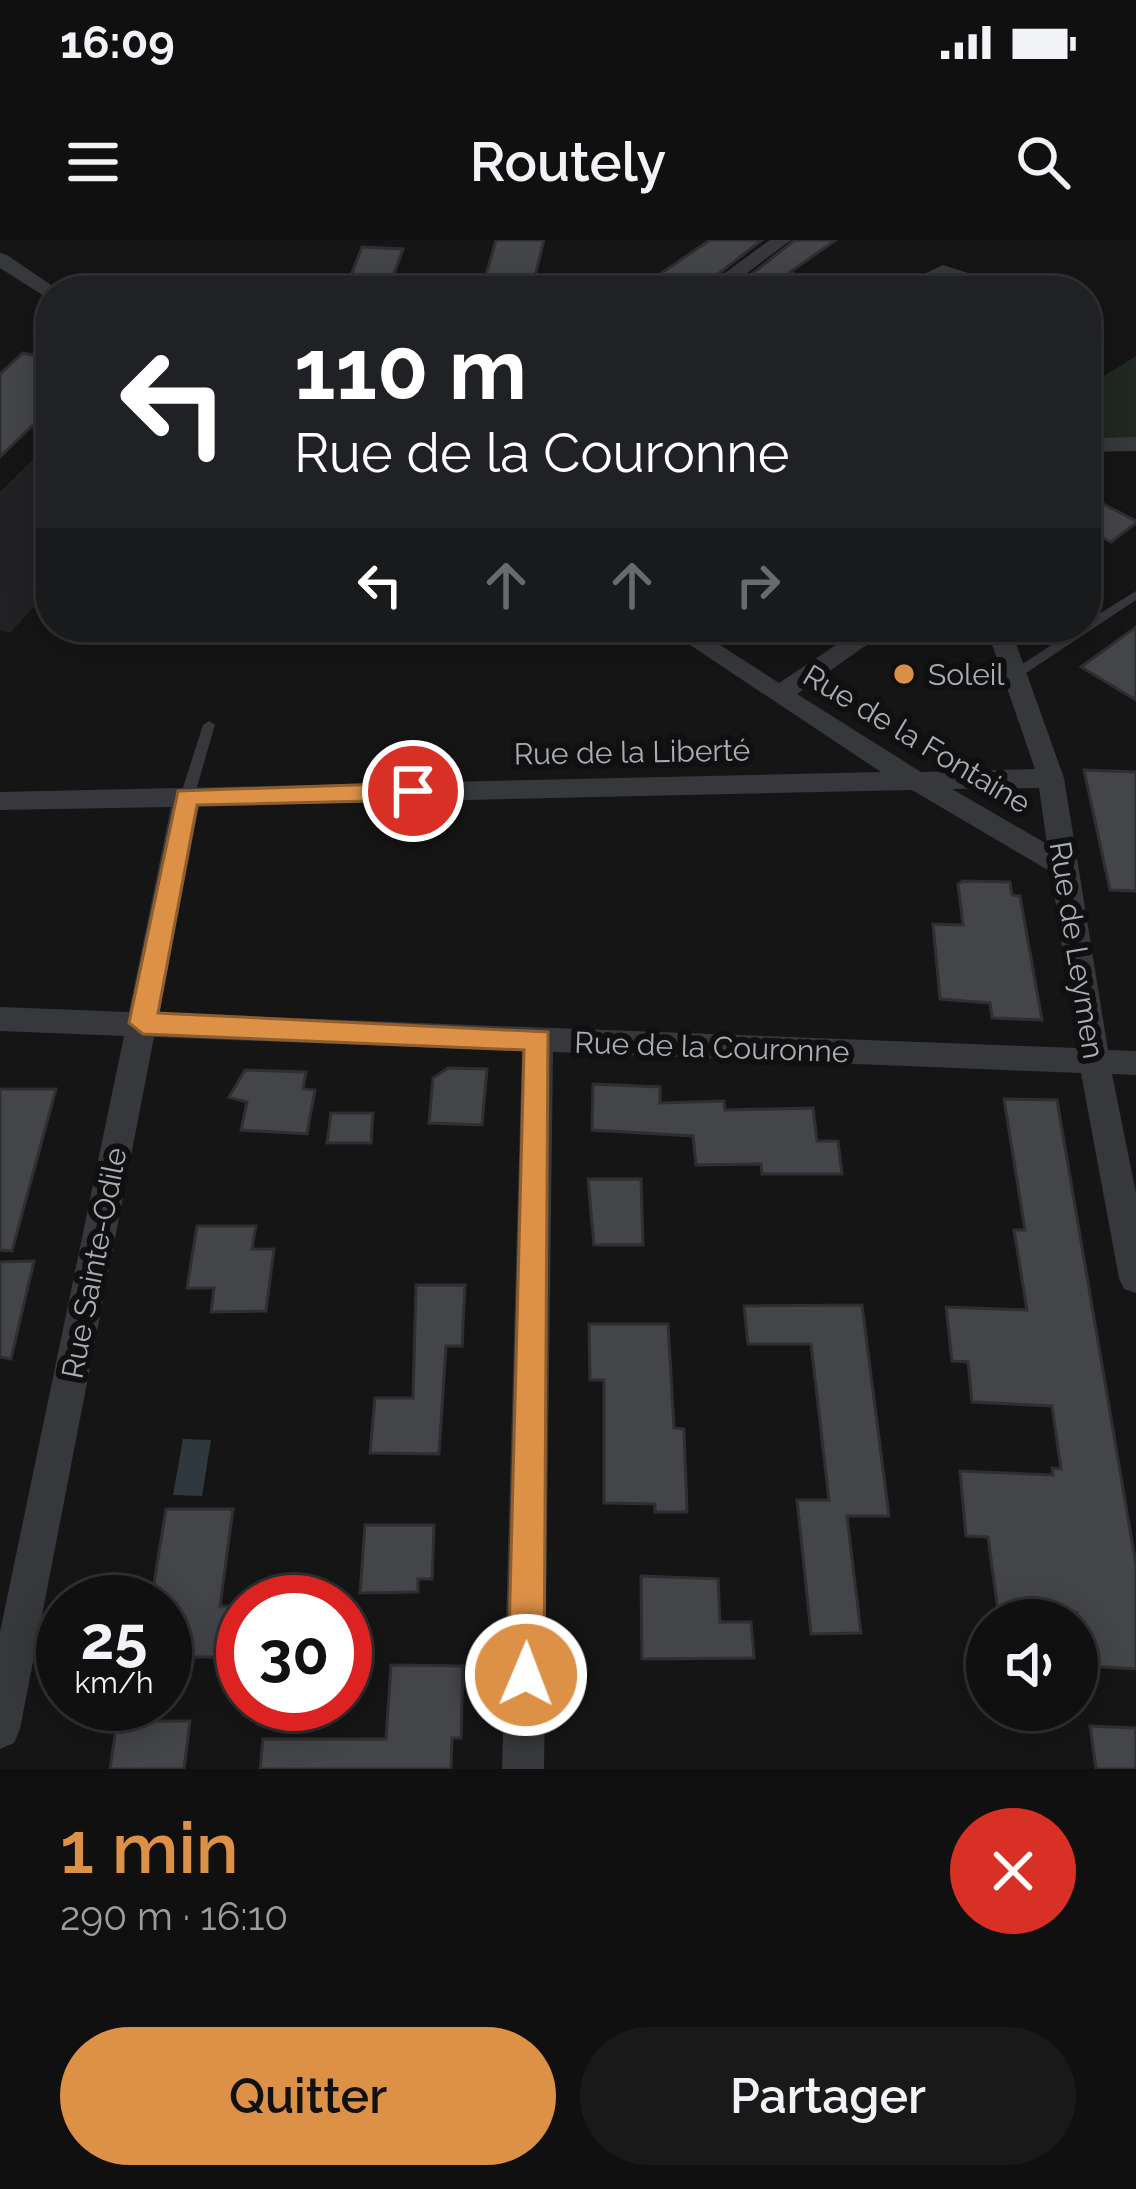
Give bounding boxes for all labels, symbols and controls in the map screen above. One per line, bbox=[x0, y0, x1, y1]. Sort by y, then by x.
text: 16:09 bbox=[60, 16, 175, 69]
icon: menu bbox=[60, 129, 126, 195]
icon: search bbox=[1010, 129, 1076, 195]
text: Routely bbox=[470, 130, 666, 194]
text: 110 m bbox=[294, 320, 527, 419]
icon: left bbox=[96, 324, 252, 480]
text: Rue de la Couronne bbox=[294, 421, 789, 485]
icon: left bbox=[347, 552, 413, 618]
icon: ahead bbox=[473, 552, 539, 618]
icon: ahead bbox=[599, 552, 665, 618]
icon: right bbox=[725, 552, 791, 618]
street label: Rue de la Fontaine bbox=[797, 657, 1037, 821]
place label: Soleil bbox=[928, 657, 1005, 692]
marker: Soleil bbox=[891, 661, 917, 687]
street label: Rue de la Liberté bbox=[513, 732, 751, 772]
pin bbox=[362, 740, 464, 842]
icon: arrive bbox=[380, 758, 446, 824]
street label: Rue de Leymen bbox=[1043, 839, 1111, 1061]
street label: Rue de la Couronne bbox=[574, 1025, 850, 1069]
street label: Rue Sainte-Odile bbox=[54, 1145, 134, 1381]
speed limit sign: 30 bbox=[216, 1575, 372, 1731]
map controls bbox=[966, 1599, 1098, 1731]
button: sound bbox=[966, 1599, 1098, 1731]
text: 25 bbox=[80, 1603, 148, 1673]
position arrow bbox=[463, 1612, 589, 1738]
text: km/h bbox=[74, 1665, 154, 1700]
text: 1 min bbox=[60, 1805, 239, 1890]
button: close bbox=[950, 1808, 1076, 1934]
text: 290 m · 16:10 bbox=[60, 1893, 288, 1939]
button: Quitter bbox=[60, 2027, 556, 2165]
button: Partager bbox=[580, 2027, 1076, 2165]

